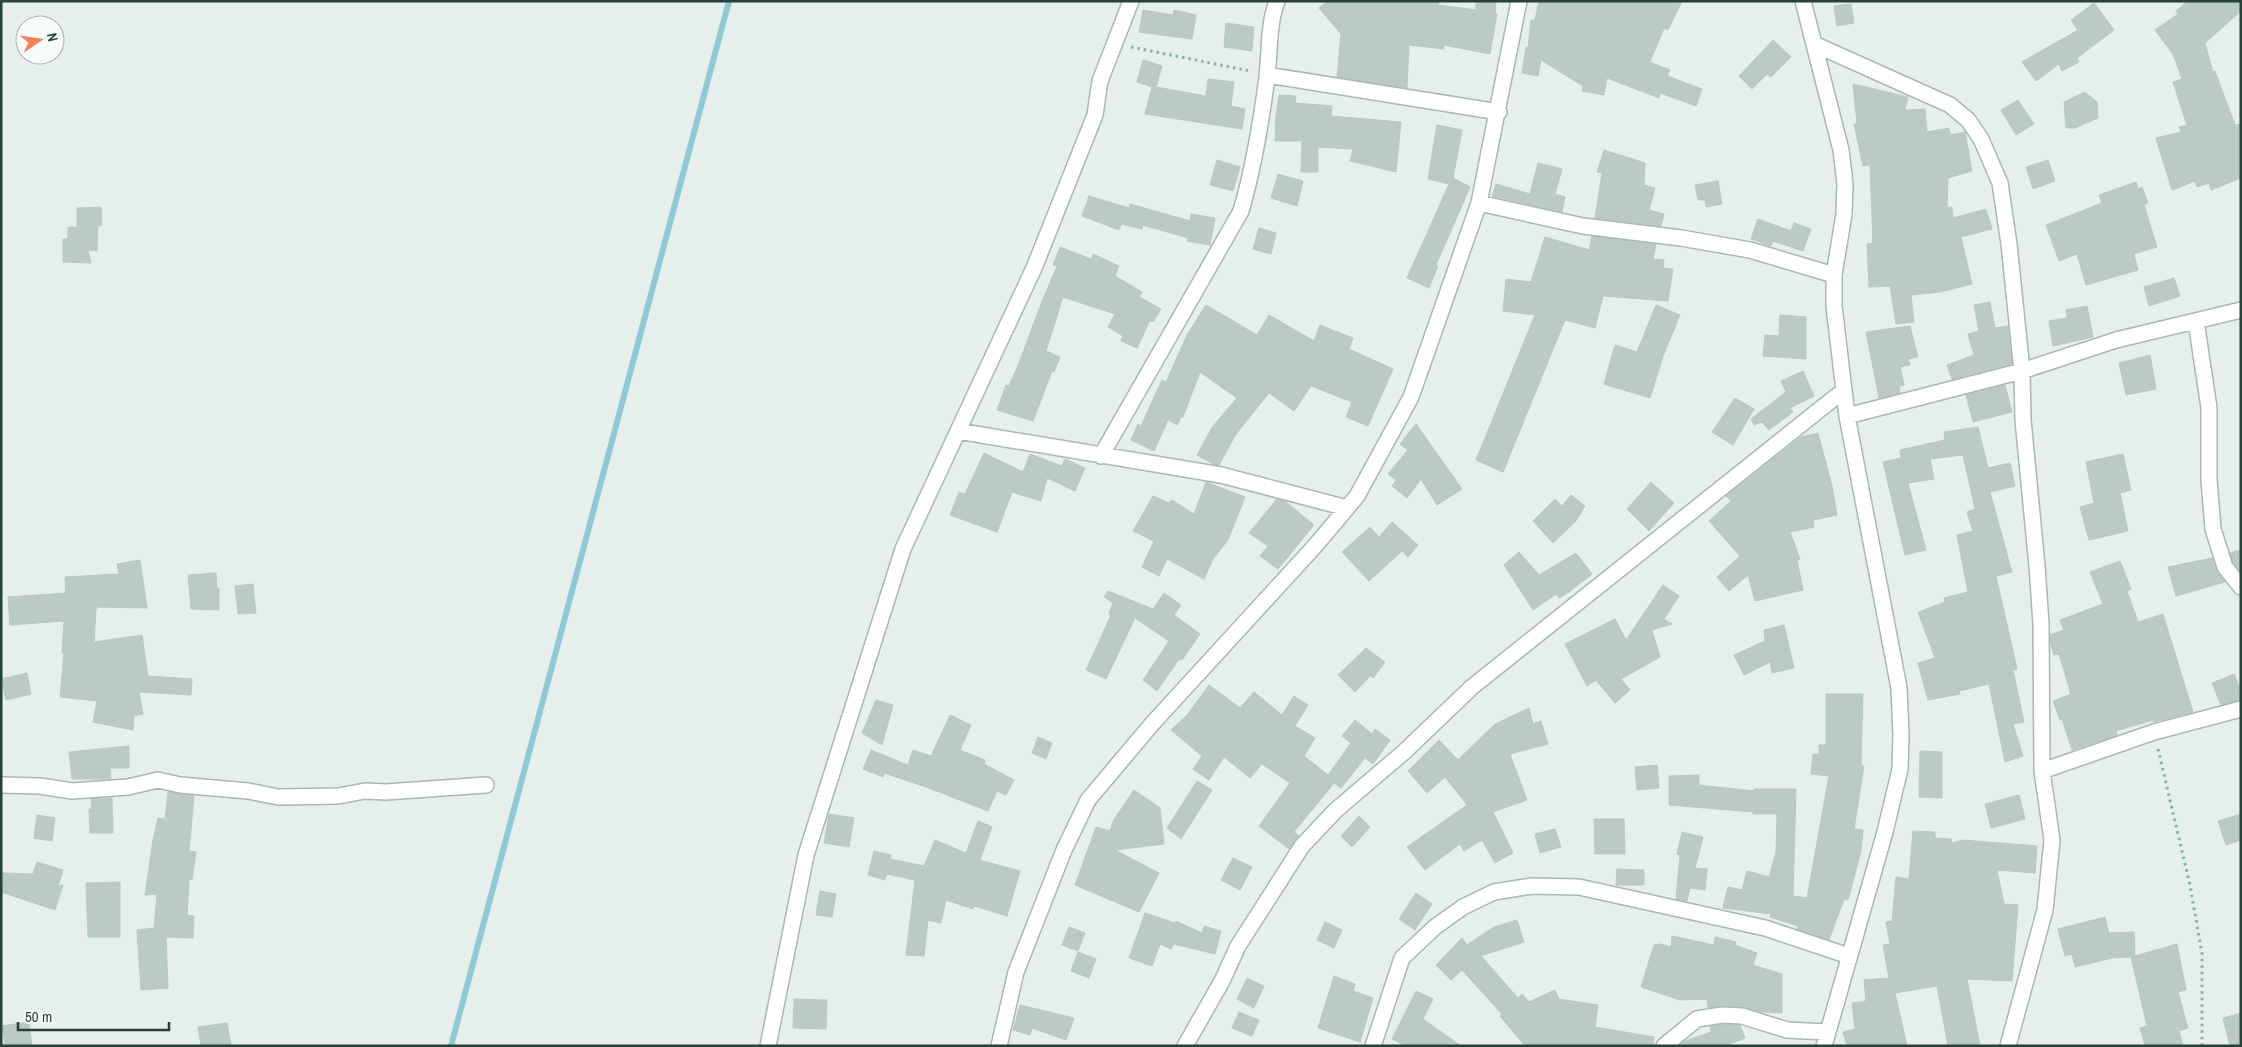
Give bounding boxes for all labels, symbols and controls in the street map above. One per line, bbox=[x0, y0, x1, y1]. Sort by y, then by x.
north arrow bbox=[15, 15, 65, 65]
text: N bbox=[43, 31, 62, 43]
scale bar bbox=[18, 1000, 169, 1032]
text: 50 m bbox=[25, 1006, 52, 1027]

